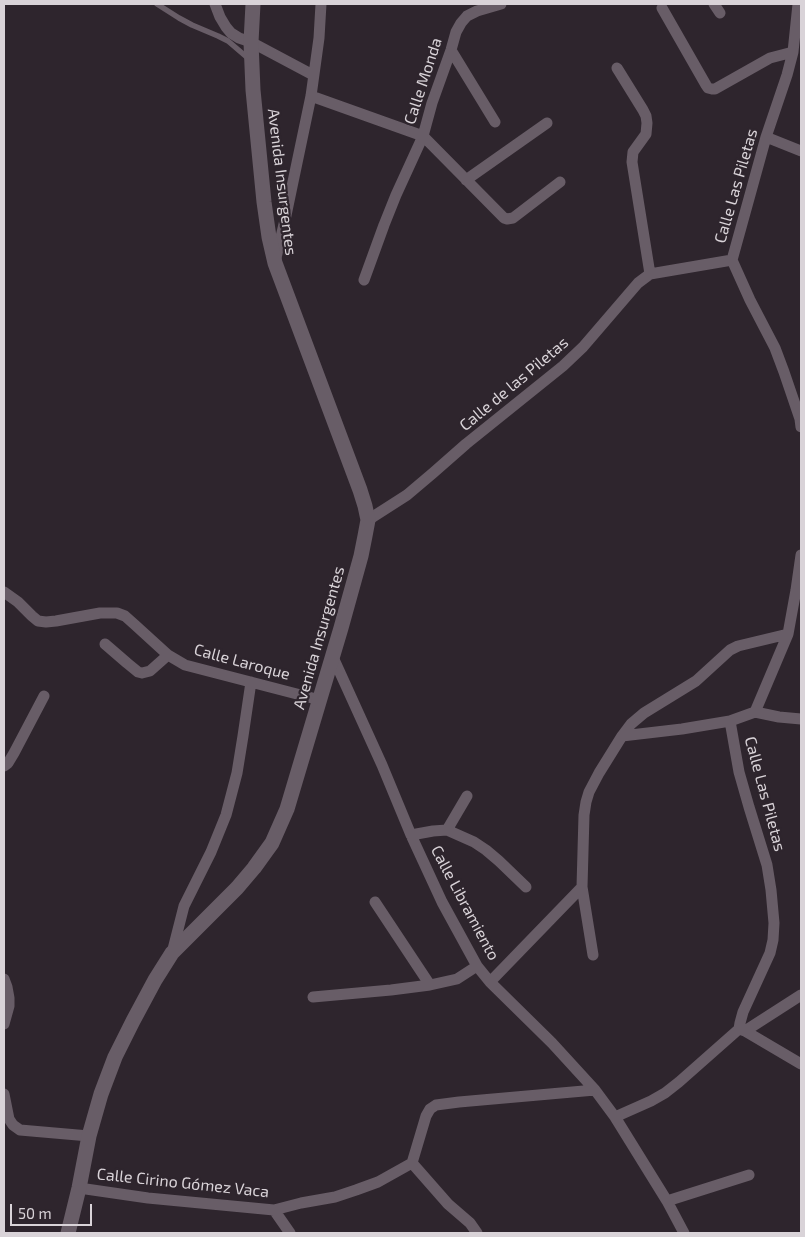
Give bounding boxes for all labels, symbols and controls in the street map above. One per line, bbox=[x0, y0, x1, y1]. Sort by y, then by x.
street label: Calle Monda bbox=[400, 35, 446, 127]
street label: Avenida Insurgentes bbox=[263, 107, 301, 257]
street label: Calle Las Piletas bbox=[711, 127, 761, 245]
street label: Calle de las Piletas bbox=[456, 333, 572, 435]
street label: Avenida Insurgentes bbox=[289, 564, 349, 712]
street label: Calle Laroque bbox=[192, 640, 292, 684]
street label: Calle Las Piletas bbox=[740, 735, 790, 853]
street label: Calle Libramiento bbox=[427, 842, 503, 964]
street label: Calle Cirino Gómez Vaca bbox=[96, 1164, 270, 1202]
scale bar bbox=[12, 1194, 95, 1226]
text: 50 m bbox=[18, 1204, 52, 1222]

